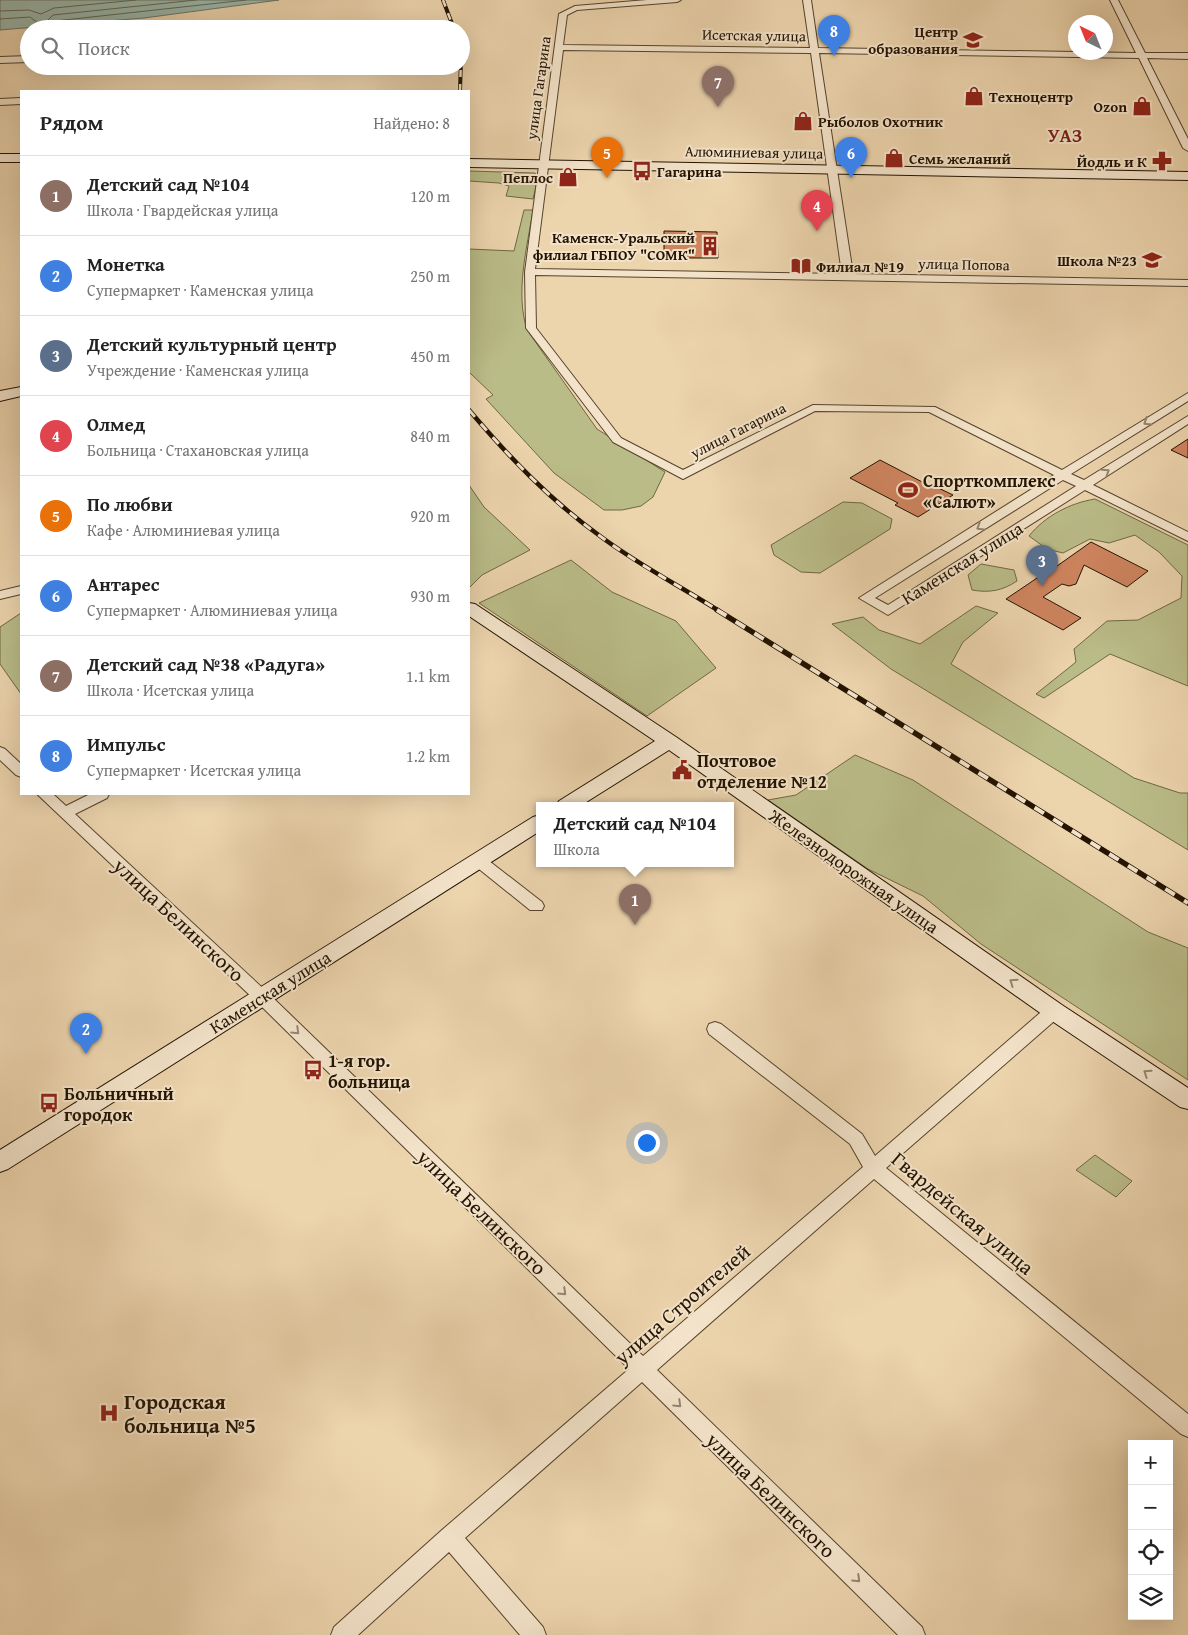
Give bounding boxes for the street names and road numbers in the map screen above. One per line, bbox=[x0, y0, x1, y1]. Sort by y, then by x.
street label: Исетская улица bbox=[702, 24, 807, 46]
street label: улица Гагарина bbox=[520, 34, 556, 142]
street label: Алюминиевая улица bbox=[685, 140, 824, 164]
street label: улица Попова bbox=[917, 253, 1011, 275]
street label: улица Гагарина bbox=[686, 397, 790, 464]
street label: Каменская улица bbox=[896, 514, 1028, 611]
street label: Железнодорожная улица bbox=[763, 801, 945, 940]
street label: улица Белинского bbox=[106, 850, 252, 989]
street label: Каменская улица bbox=[204, 943, 336, 1040]
street label: улица Белинского bbox=[409, 1141, 554, 1282]
street label: Гвардейская улица bbox=[885, 1144, 1041, 1282]
street label: улица Строителей bbox=[606, 1236, 757, 1373]
street label: улица Белинского bbox=[698, 1424, 843, 1565]

